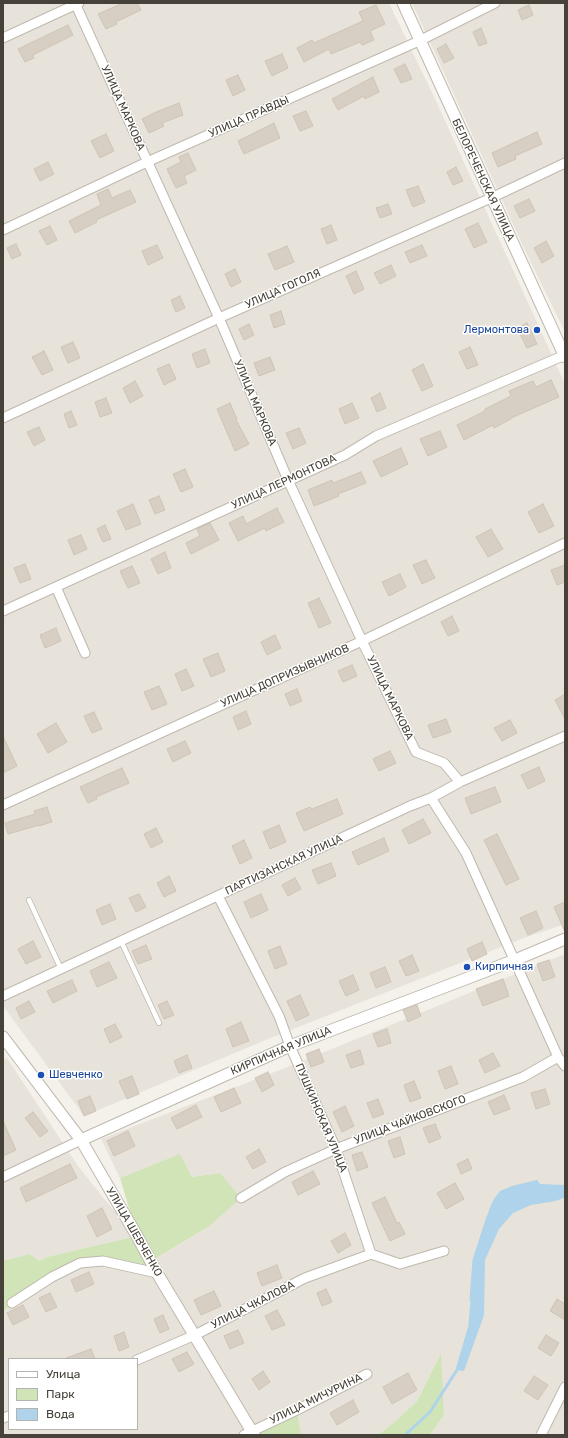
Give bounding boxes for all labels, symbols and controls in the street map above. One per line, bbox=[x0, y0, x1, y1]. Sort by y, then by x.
street label: УЛИЦА МАРКОВА bbox=[98, 63, 148, 153]
street label: УЛИЦА ПРАВДЫ bbox=[207, 93, 291, 141]
street label: БЕЛОРЕЧЕНСКАЯ УЛИЦА bbox=[449, 117, 517, 243]
street label: УЛИЦА ГОГОЛЯ bbox=[243, 266, 323, 312]
place label: Лермонтова bbox=[464, 323, 529, 337]
marker: Лермонтова bbox=[532, 325, 542, 335]
street label: УЛИЦА МАРКОВА bbox=[231, 358, 279, 448]
street label: УЛИЦА ЛЕРМОНТОВА bbox=[229, 452, 339, 512]
street label: УЛИЦА ДОПРИЗЫВНИКОВ bbox=[219, 642, 351, 710]
street label: УЛИЦА МАРКОВА bbox=[364, 654, 416, 742]
street label: ПАРТИЗАНСКАЯ УЛИЦА bbox=[223, 832, 345, 898]
place label: Кирпичная bbox=[475, 960, 533, 974]
marker: Кирпичная bbox=[462, 962, 472, 972]
street label: КИРПИЧНАЯ УЛИЦА bbox=[229, 1024, 333, 1078]
street label: ПУШКИНСКАЯ УЛИЦА bbox=[292, 1062, 350, 1174]
place label: Шевченко bbox=[49, 1068, 103, 1082]
marker: Шевченко bbox=[36, 1070, 46, 1080]
street label: УЛИЦА ЧАЙКОВСКОГО bbox=[352, 1093, 468, 1147]
street label: УЛИЦА ШЕВЧЕНКО bbox=[103, 1185, 165, 1279]
street label: УЛИЦА ЧКАЛОВА bbox=[209, 1278, 297, 1332]
legend bbox=[8, 1358, 138, 1430]
text: Улица bbox=[46, 1367, 80, 1381]
street label: УЛИЦА МИЧУРИНА bbox=[268, 1371, 364, 1427]
text: Парк bbox=[46, 1387, 75, 1401]
text: Вода bbox=[46, 1407, 75, 1421]

